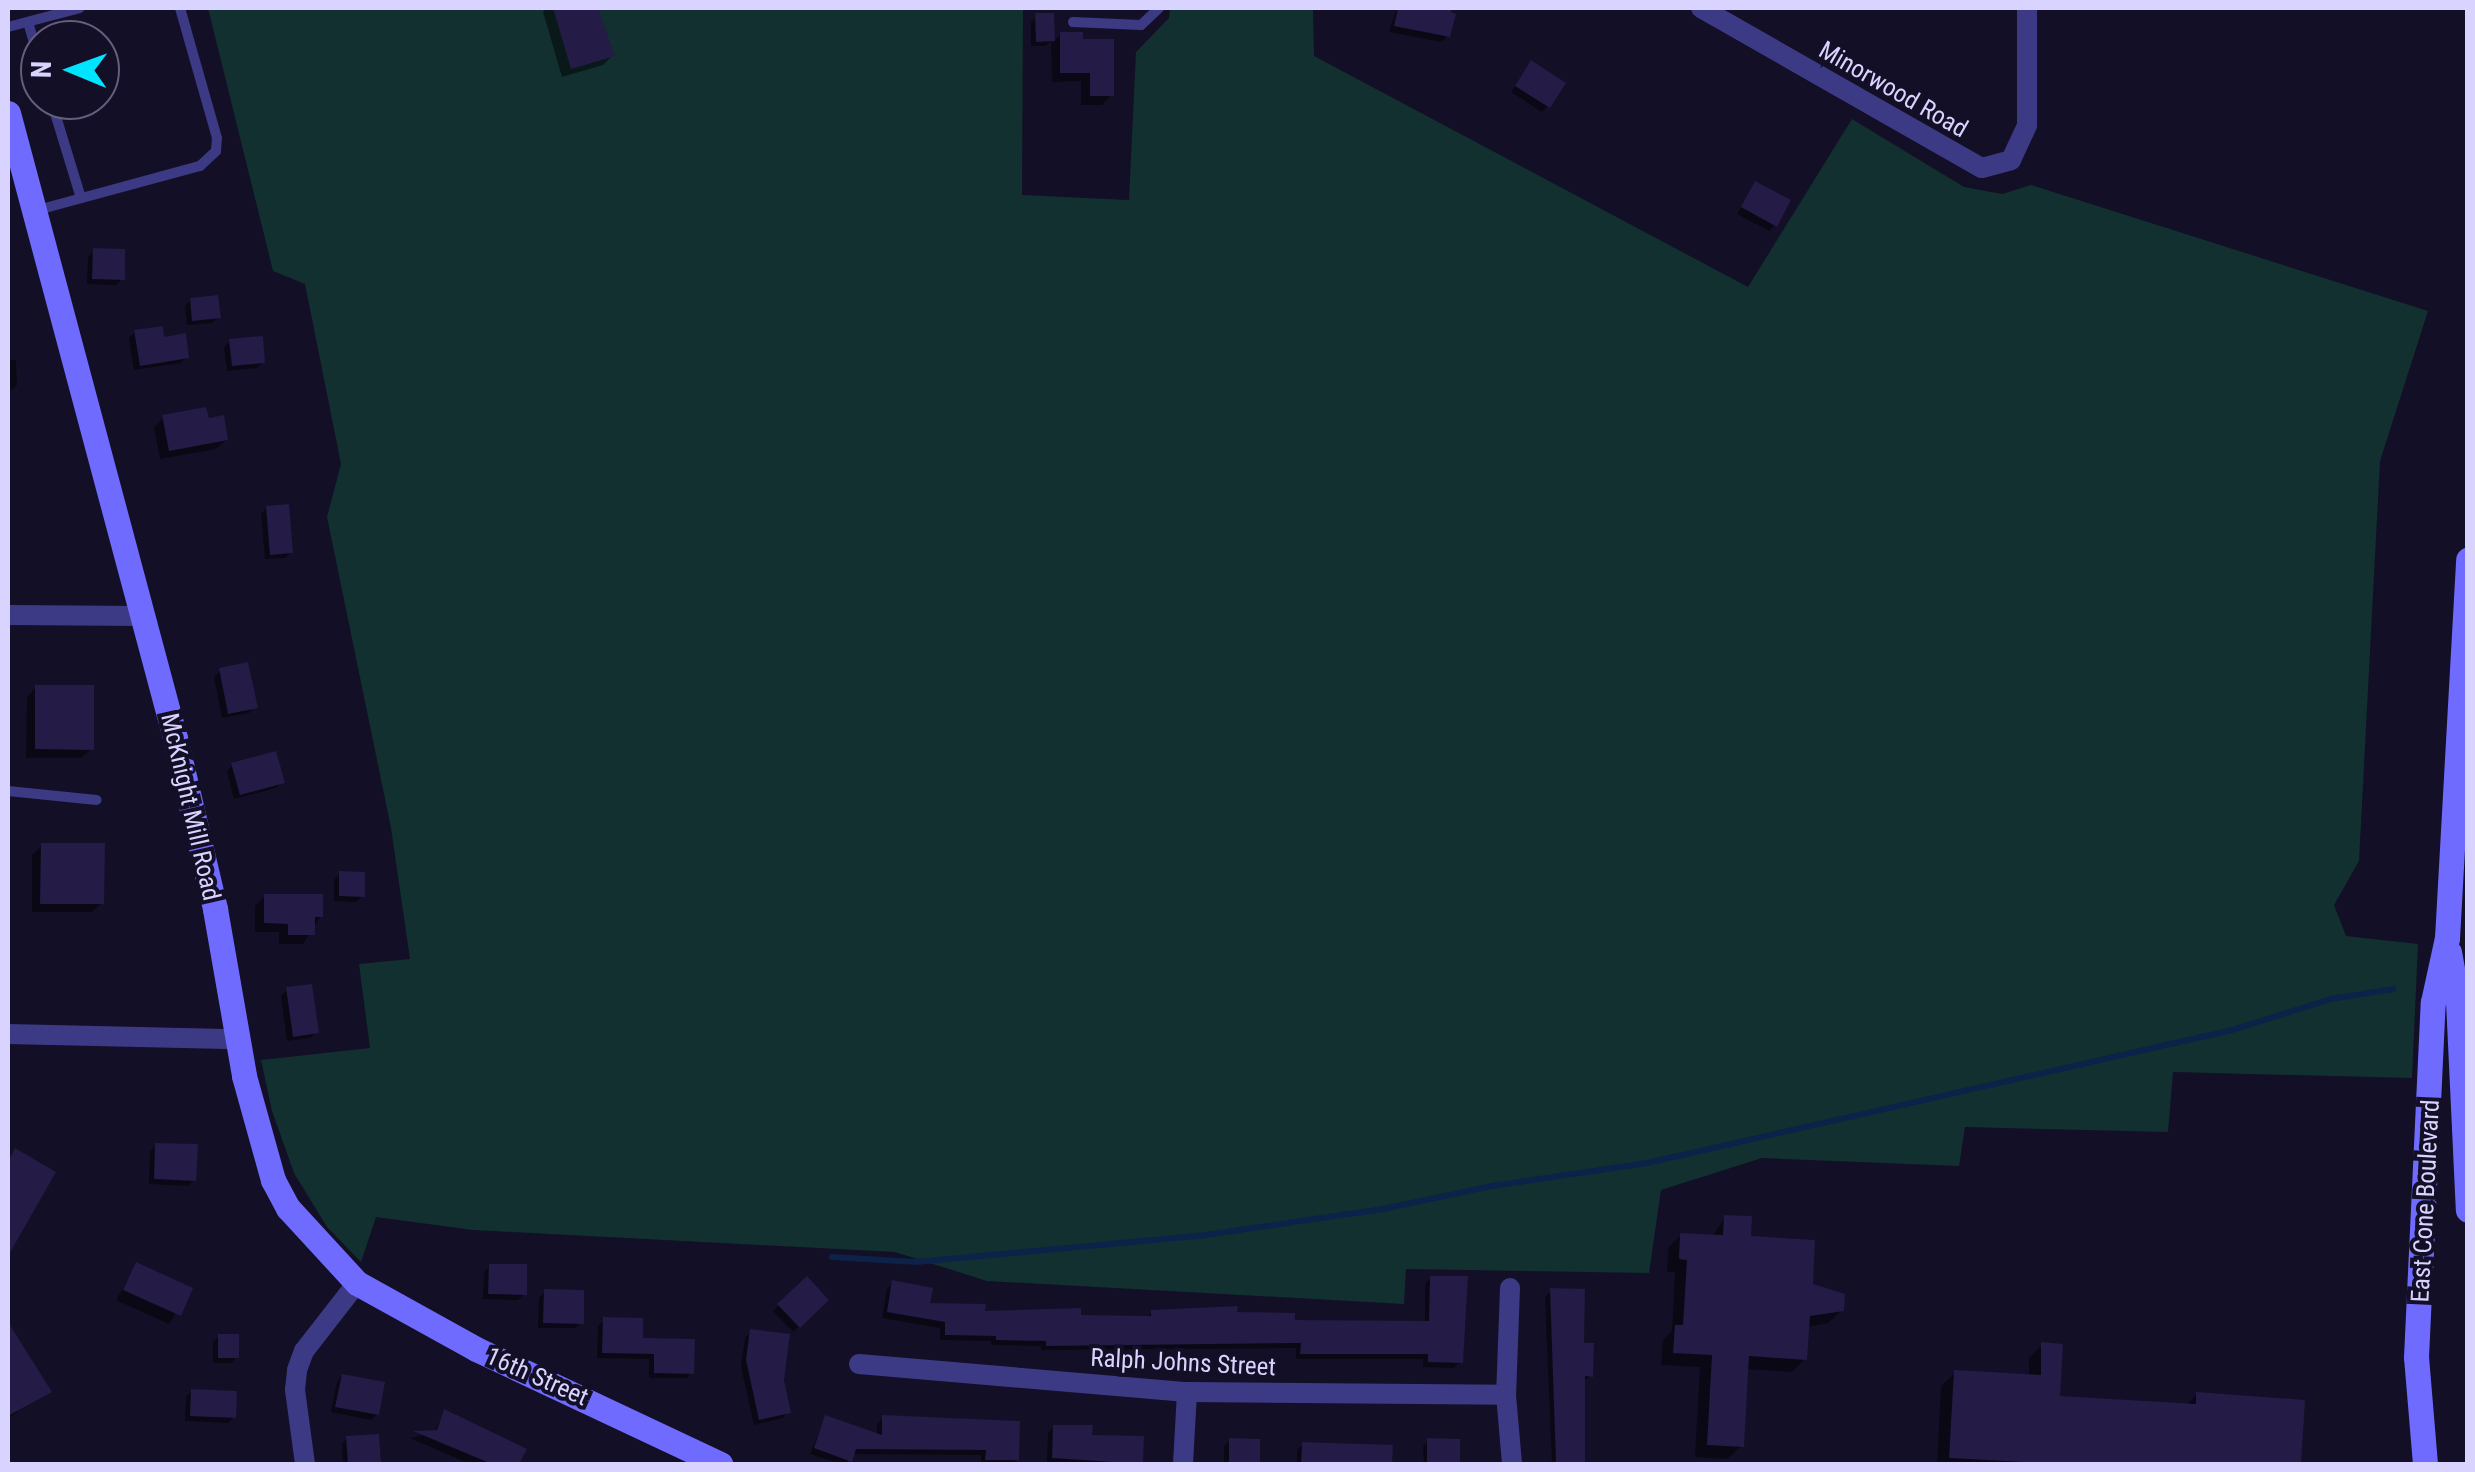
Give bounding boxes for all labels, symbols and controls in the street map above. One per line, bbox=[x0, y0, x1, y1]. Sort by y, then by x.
north arrow bbox=[20, 20, 120, 120]
street label: Minorwood Road bbox=[1813, 35, 1973, 145]
text: N bbox=[25, 61, 58, 78]
street label: McKnight Mill Road bbox=[154, 710, 226, 904]
street label: East Cone Boulevard bbox=[2406, 1099, 2446, 1303]
street label: 16th Street bbox=[481, 1341, 593, 1413]
street label: Ralph Johns Street bbox=[1090, 1343, 1276, 1383]

